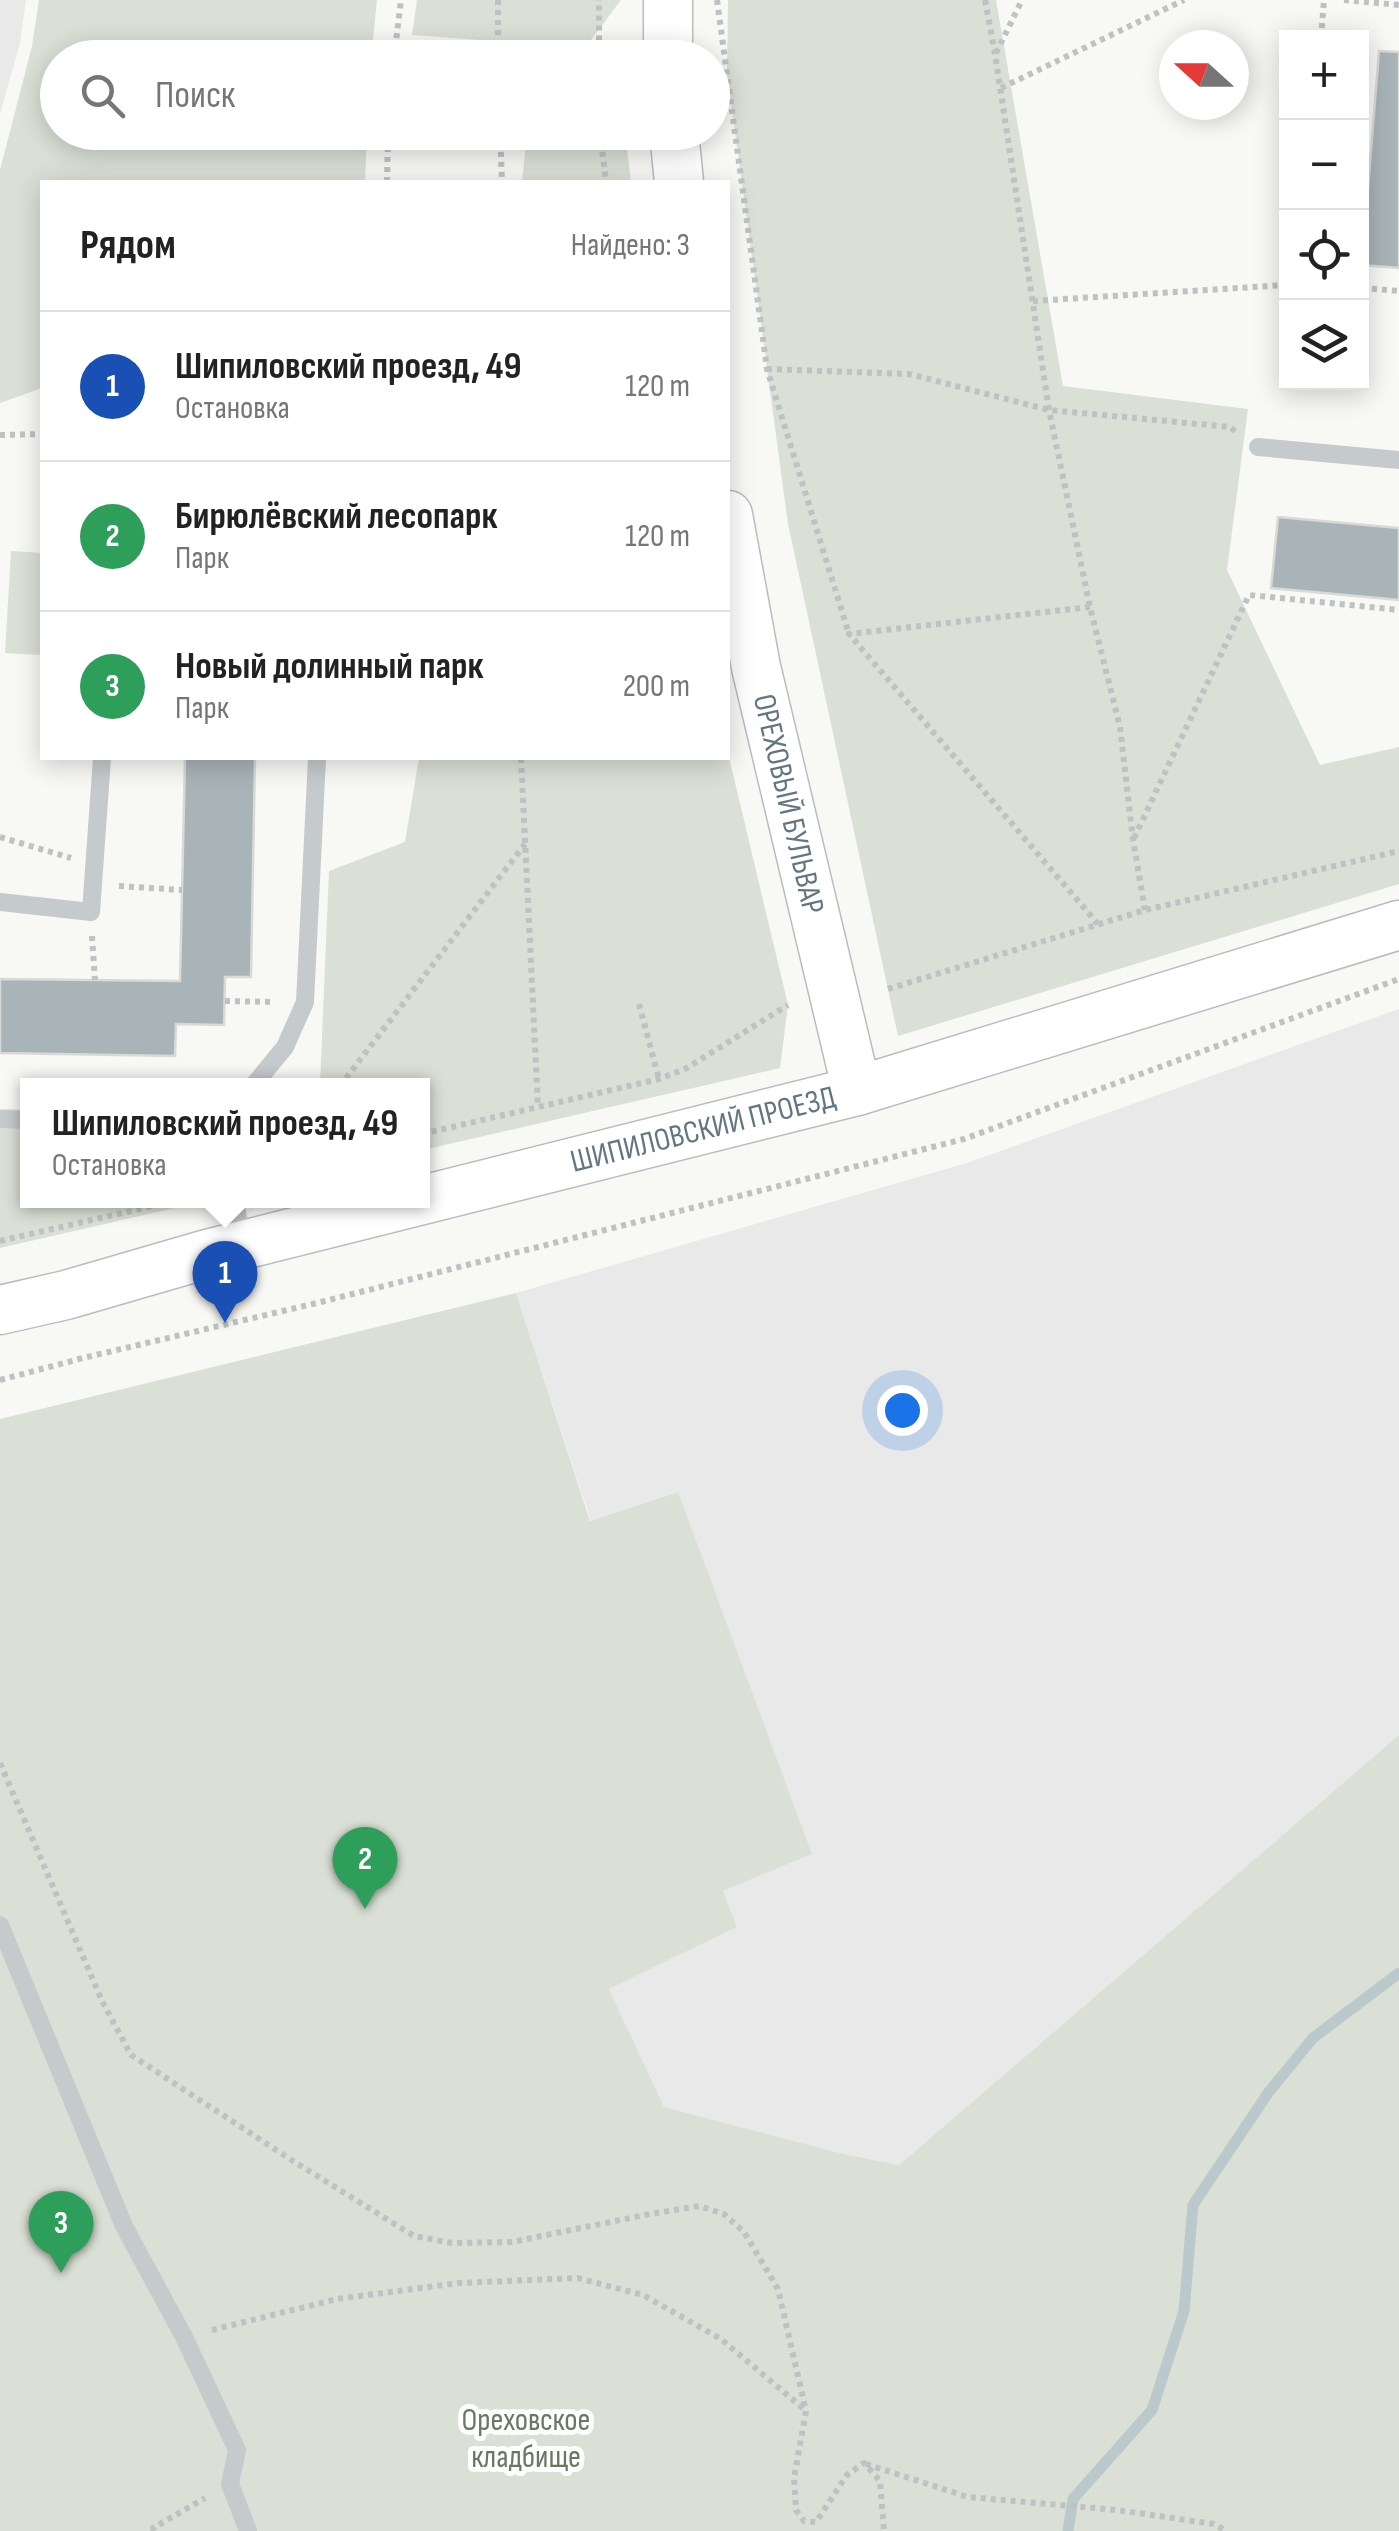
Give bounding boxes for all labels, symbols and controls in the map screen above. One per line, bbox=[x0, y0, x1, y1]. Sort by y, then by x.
north arrow bbox=[1159, 30, 1249, 120]
map controls bbox=[1279, 30, 1369, 390]
button: + bbox=[1279, 30, 1369, 120]
search box bbox=[40, 40, 730, 150]
icon: search bbox=[75, 68, 130, 123]
text: Поиск bbox=[155, 73, 235, 118]
button: − bbox=[1279, 120, 1369, 210]
button: locate bbox=[1279, 210, 1369, 300]
text: Рядом bbox=[80, 220, 176, 271]
text: Найдено: 3 bbox=[571, 226, 690, 265]
button: layers bbox=[1279, 300, 1369, 390]
text: Шипиловский проезд, 49 bbox=[175, 344, 522, 389]
text: 1 bbox=[106, 367, 119, 406]
text: 120 m bbox=[625, 367, 690, 406]
text: Остановка bbox=[175, 389, 290, 428]
text: Бирюлёвский лесопарк bbox=[175, 494, 497, 539]
text: 2 bbox=[105, 517, 120, 556]
text: 120 m bbox=[625, 517, 690, 556]
text: Парк bbox=[175, 539, 229, 578]
text: Новый долинный парк bbox=[175, 644, 483, 689]
text: 3 bbox=[105, 667, 120, 706]
text: 200 m bbox=[623, 667, 690, 706]
text: Парк bbox=[175, 689, 229, 728]
street label: ОРЕХОВЫЙ БУЛЬВАР bbox=[744, 690, 832, 918]
popup bbox=[20, 1078, 430, 1208]
street label: ШИПИЛОВСКИЙ ПРОЕЗД bbox=[566, 1078, 840, 1182]
text: Шипиловский проезд, 49 bbox=[52, 1101, 398, 1146]
text: Остановка bbox=[52, 1146, 167, 1185]
pin: 1 bbox=[192, 1240, 258, 1323]
your location bbox=[877, 1385, 928, 1436]
pin: 2 bbox=[332, 1826, 398, 1909]
pin: 3 bbox=[28, 2190, 94, 2273]
park label: Ореховское кладбище bbox=[462, 2401, 590, 2477]

